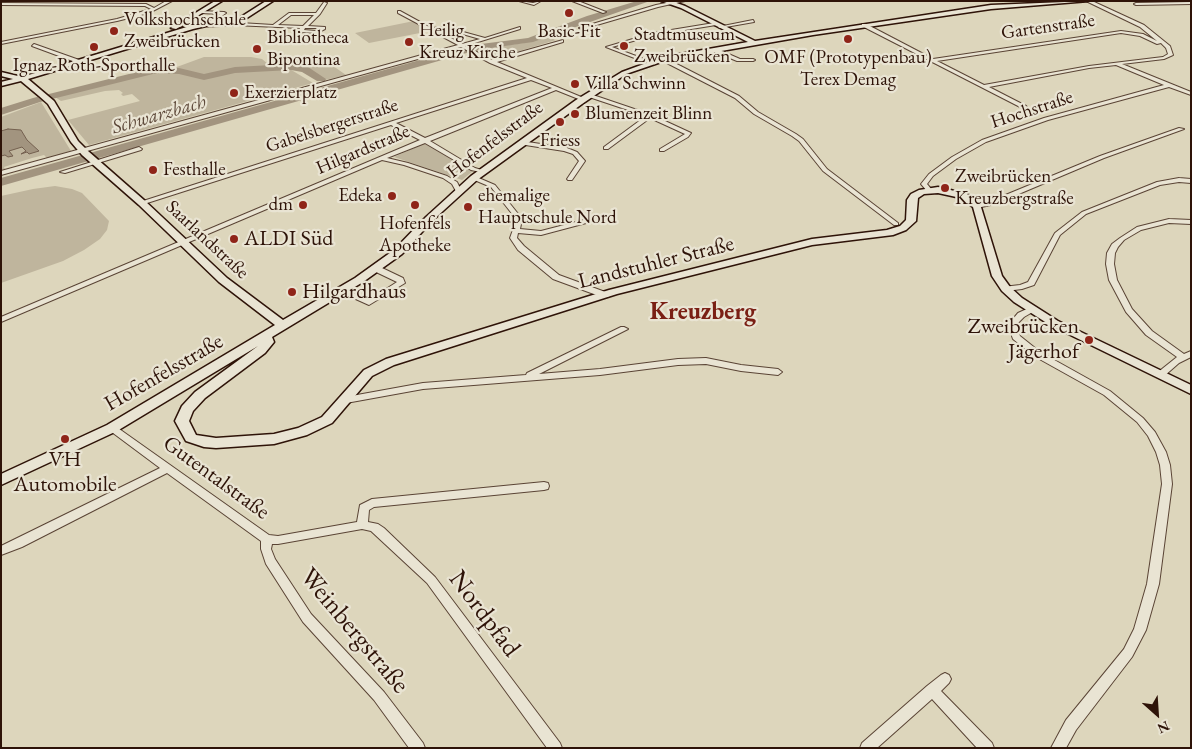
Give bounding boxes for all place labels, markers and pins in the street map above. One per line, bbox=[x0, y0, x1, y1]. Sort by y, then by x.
marker: Basic-Fit bbox=[563, 7, 575, 19]
place label: Volkshochschule Zweibrücken bbox=[124, 9, 246, 53]
place label: Heilig Kreuz Kirche bbox=[419, 20, 516, 64]
place label: Basic-Fit bbox=[538, 21, 600, 43]
place label: Stadtmuseum Zweibrücken bbox=[634, 24, 735, 68]
marker: Volkshochschule Zweibrücken bbox=[108, 25, 120, 37]
place label: Bibliotheca Bipontina bbox=[267, 27, 349, 71]
marker: OMF (Prototypenbau) Terex Demag bbox=[842, 33, 854, 45]
marker: Heilig Kreuz Kirche bbox=[403, 36, 415, 48]
marker: Stadtmuseum Zweibrücken bbox=[618, 40, 630, 52]
marker: Ignaz-Roth-Sporthalle bbox=[88, 41, 100, 53]
marker: Bibliotheca Bipontina bbox=[251, 43, 263, 55]
place label: OMF (Prototypenbau) Terex Demag bbox=[764, 47, 932, 91]
place label: Ignaz-Roth-Sporthalle bbox=[13, 55, 175, 77]
place label: Villa Schwinn bbox=[585, 73, 686, 95]
marker: Villa Schwinn bbox=[569, 78, 581, 90]
place label: Exerzierplatz bbox=[244, 82, 337, 104]
marker: Exerzierplatz bbox=[228, 87, 240, 99]
place label: Blumenzeit Blinn bbox=[585, 103, 712, 125]
marker: Blumenzeit Blinn bbox=[569, 108, 581, 120]
marker: Friess bbox=[554, 116, 566, 128]
place label: Friess bbox=[540, 130, 580, 152]
place label: Festhalle bbox=[163, 159, 226, 181]
marker: Festhalle bbox=[147, 164, 159, 176]
place label: Zweibrücken Kreuzbergstraße bbox=[955, 166, 1074, 210]
marker: Zweibrücken Kreuzbergstraße bbox=[939, 182, 951, 194]
place label: Edeka bbox=[338, 185, 382, 207]
place label: ehemalige Hauptschule Nord bbox=[478, 185, 617, 229]
marker: Edeka bbox=[386, 190, 398, 202]
place label: dm bbox=[269, 194, 293, 216]
marker: dm bbox=[297, 199, 309, 211]
marker: Hofenfels Apotheke bbox=[409, 199, 421, 211]
marker: ehemalige Hauptschule Nord bbox=[462, 201, 474, 213]
place label: Hofenfels Apotheke bbox=[379, 213, 451, 257]
place label: ALDI Süd bbox=[244, 226, 333, 252]
marker: ALDI Süd bbox=[228, 233, 240, 245]
place label: Hilgardhaus bbox=[302, 279, 406, 305]
marker: Hilgardhaus bbox=[286, 286, 298, 298]
place label: Zweibrücken Jägerhof bbox=[968, 314, 1079, 366]
marker: Zweibrücken Jägerhof bbox=[1083, 334, 1095, 346]
marker: VH Automobile bbox=[59, 433, 71, 445]
place label: VH Automobile bbox=[13, 447, 117, 498]

